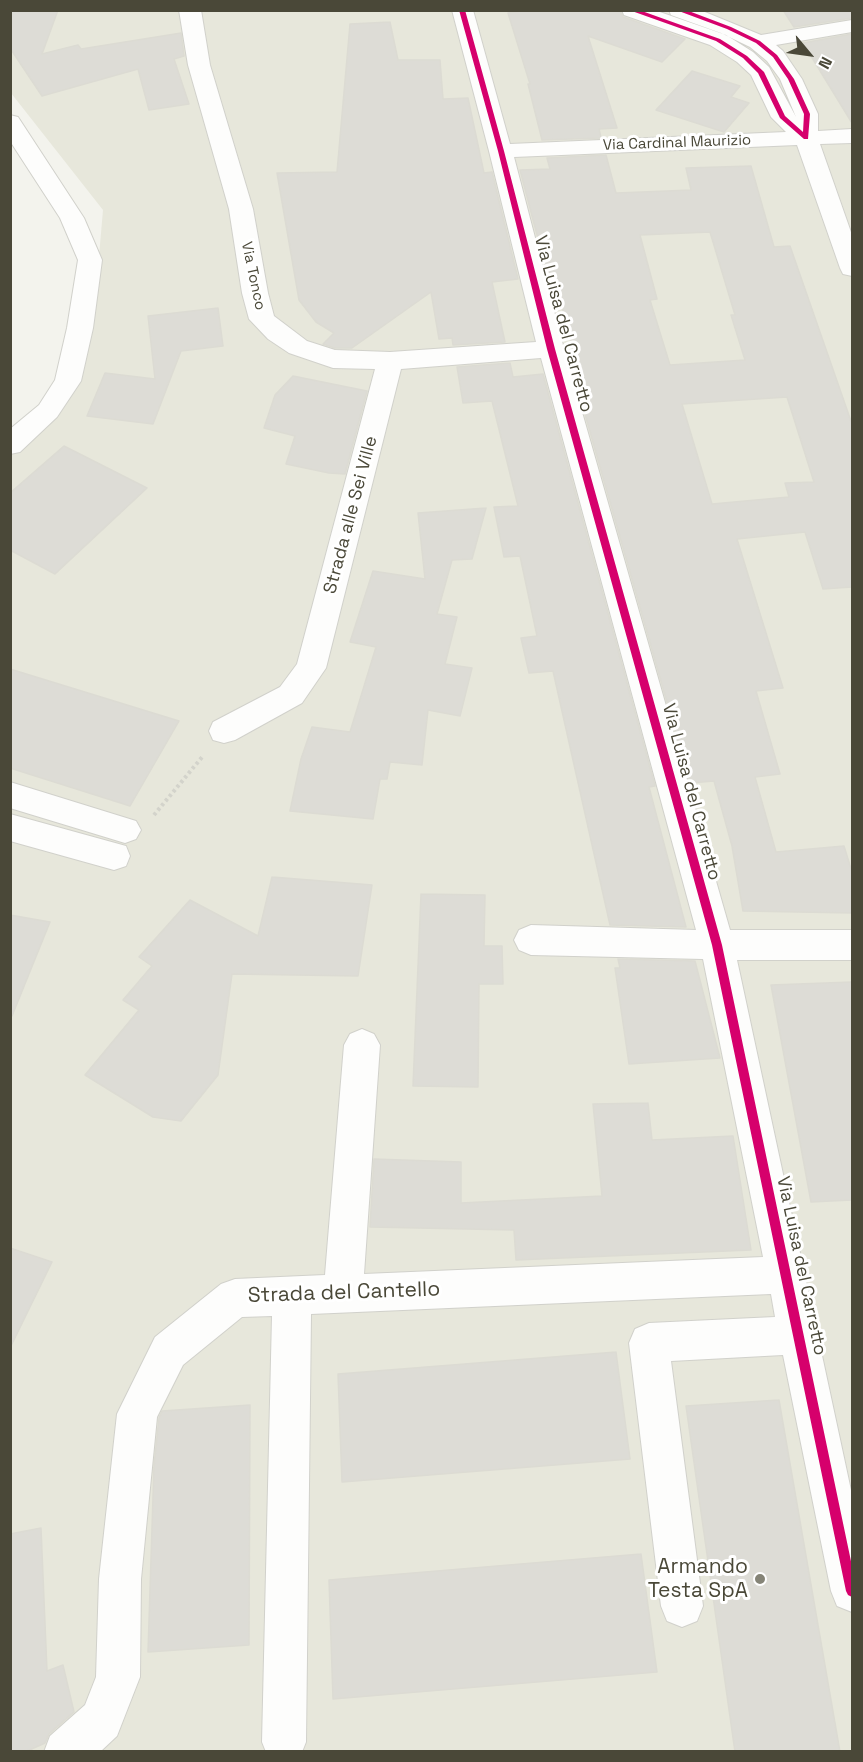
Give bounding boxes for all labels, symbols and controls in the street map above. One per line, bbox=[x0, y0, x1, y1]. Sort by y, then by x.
north arrow bbox=[779, 24, 839, 84]
text: N bbox=[813, 53, 837, 73]
street label: Via Cardinal Maurizio bbox=[603, 131, 751, 155]
street label: Via Luisa del Carretto bbox=[529, 233, 597, 415]
street label: Via Tonco bbox=[237, 240, 269, 312]
street label: Strada alle Sei Ville bbox=[320, 434, 382, 596]
street label: Via Luisa del Carretto bbox=[657, 701, 725, 883]
street label: Via Luisa del Carretto bbox=[771, 1175, 831, 1357]
street label: Strada del Cantello bbox=[247, 1277, 441, 1309]
place label: Armando Testa SpA bbox=[648, 1554, 748, 1604]
marker: Armando Testa SpA bbox=[753, 1572, 767, 1586]

